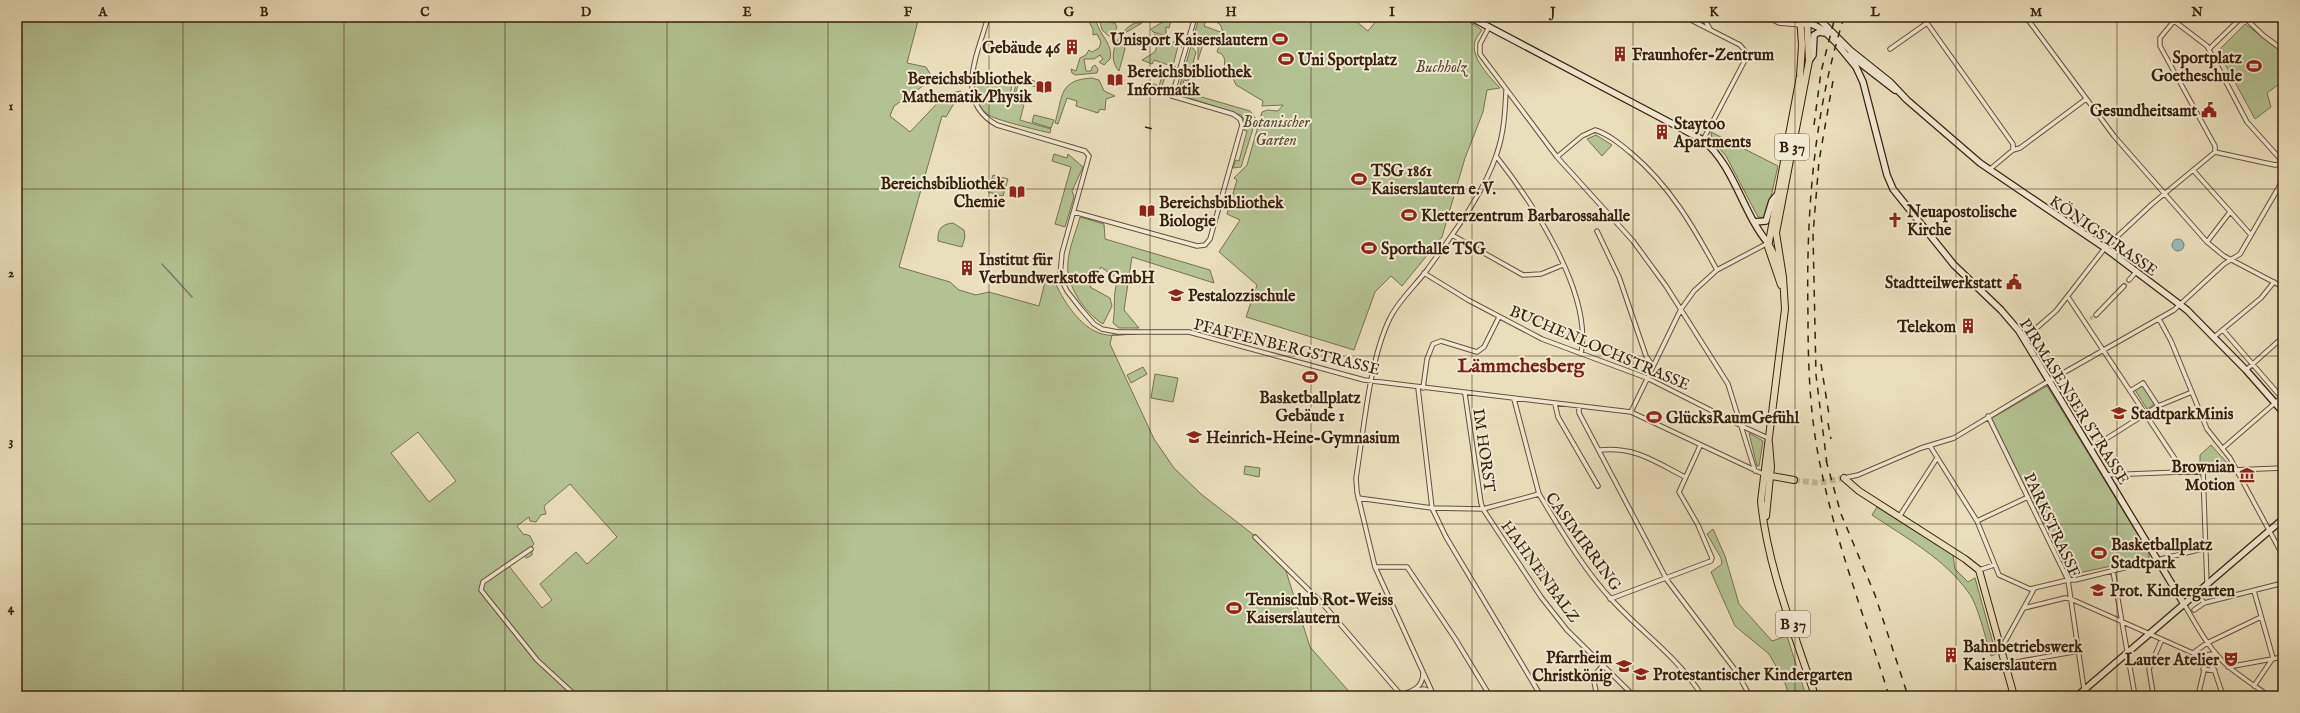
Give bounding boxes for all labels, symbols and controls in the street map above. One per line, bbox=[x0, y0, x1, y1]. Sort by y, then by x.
text: A bbox=[98, 4, 109, 21]
text: B bbox=[260, 4, 269, 21]
text: C bbox=[420, 4, 430, 21]
text: D bbox=[581, 4, 592, 21]
text: E bbox=[742, 4, 752, 21]
text: F bbox=[904, 4, 913, 21]
text: G bbox=[1064, 4, 1075, 21]
text: H bbox=[1225, 4, 1237, 21]
text: I bbox=[1389, 4, 1395, 21]
text: J bbox=[1548, 4, 1556, 21]
text: K bbox=[1709, 4, 1719, 21]
text: L bbox=[1869, 4, 1880, 21]
text: M bbox=[2030, 4, 2043, 21]
text: N bbox=[2190, 4, 2203, 21]
sports icon: Unisport Kaiserslautern bbox=[1271, 30, 1289, 48]
place label: Unisport Kaiserslautern bbox=[1109, 31, 1268, 51]
building icon: Gebäude 46 bbox=[1063, 38, 1081, 56]
place label: Gebäude 46 bbox=[982, 39, 1061, 59]
building icon: Fraunhofer-Zentrum bbox=[1611, 45, 1629, 63]
place label: Fraunhofer-Zentrum bbox=[1632, 46, 1775, 66]
place label: Sportplatz Goetheschule bbox=[2151, 49, 2243, 87]
sports icon: Uni Sportplatz bbox=[1277, 50, 1295, 68]
place label: Uni Sportplatz bbox=[1297, 51, 1398, 71]
sports icon: Sportplatz Goetheschule bbox=[2245, 57, 2263, 75]
park label: Buchholz bbox=[1415, 58, 1469, 78]
place label: Bereichsbibliothek Informatik bbox=[1127, 63, 1252, 101]
place label: Bereichsbibliothek Mathematik/Physik bbox=[902, 70, 1032, 108]
library icon: Bereichsbibliothek Informatik bbox=[1106, 71, 1124, 89]
library icon: Bereichsbibliothek Mathematik/Physik bbox=[1035, 78, 1053, 96]
text: 1 bbox=[9, 98, 14, 115]
public building icon: Gesundheitsamt bbox=[2200, 101, 2218, 119]
place label: Gesundheitsamt bbox=[2090, 102, 2198, 122]
park label: Botanischer Garten bbox=[1242, 113, 1311, 151]
place label: Staytoo Apartments bbox=[1673, 115, 1751, 153]
building icon: Staytoo Apartments bbox=[1653, 123, 1671, 141]
road number: B 37 bbox=[1775, 134, 1809, 160]
place label: TSG 1861 Kaiserslautern e. V. bbox=[1370, 162, 1496, 200]
sports icon: TSG 1861 Kaiserslautern e. V. bbox=[1350, 170, 1368, 188]
place label: Bereichsbibliothek Chemie bbox=[880, 175, 1006, 213]
library icon: Bereichsbibliothek Chemie bbox=[1008, 183, 1026, 201]
street label: KÖNIGSTRASSE bbox=[2045, 191, 2162, 281]
place label: Bereichsbibliothek Biologie bbox=[1159, 194, 1284, 232]
library icon: Bereichsbibliothek Biologie bbox=[1138, 202, 1156, 220]
place label: Neuapostolische Kirche bbox=[1906, 203, 2018, 241]
sports icon: Kletterzentrum Barbarossahalle bbox=[1400, 206, 1418, 224]
place label: Kletterzentrum Barbarossahalle bbox=[1421, 207, 1631, 227]
church icon: Neuapostolische Kirche bbox=[1886, 211, 1904, 229]
sports icon: Sporthalle TSG bbox=[1360, 239, 1378, 257]
place label: Sporthalle TSG bbox=[1381, 240, 1486, 260]
place label: Institut für Verbundwerkstoffe GmbH bbox=[978, 251, 1155, 289]
building icon: Institut für Verbundwerkstoffe GmbH bbox=[958, 259, 976, 277]
text: 2 bbox=[8, 265, 14, 282]
public building icon: Stadtteilwerkstatt bbox=[2005, 273, 2023, 291]
place label: Stadtteilwerkstatt bbox=[1885, 274, 2003, 294]
school or university icon: Pestalozzischule bbox=[1167, 286, 1185, 304]
place label: Pestalozzischule bbox=[1188, 287, 1296, 307]
street label: BUCHENLOCHSTRASSE bbox=[1506, 302, 1692, 396]
street label: PFAFFENBERGSTRASSE bbox=[1191, 315, 1382, 381]
street label: PIRMASENSER STRASSE bbox=[2014, 315, 2133, 489]
building icon: Telekom bbox=[1959, 317, 1977, 335]
place label: Telekom bbox=[1896, 318, 1957, 338]
district label: Lämmchesberg bbox=[1457, 354, 1586, 379]
sports icon: Basketballplatz Gebäude 1 bbox=[1301, 368, 1319, 386]
place label: Basketballplatz Gebäude 1 bbox=[1259, 389, 1361, 427]
school or university icon: StadtparkMinis bbox=[2110, 404, 2128, 422]
place label: StadtparkMinis bbox=[2131, 405, 2234, 425]
street label: IM HORST bbox=[1467, 407, 1499, 494]
sports icon: GlücksRaumGefühl bbox=[1645, 408, 1663, 426]
place label: GlücksRaumGefühl bbox=[1666, 409, 1800, 429]
school or university icon: Heinrich-Heine-Gymnasium bbox=[1185, 428, 1203, 446]
place label: Heinrich-Heine-Gymnasium bbox=[1206, 429, 1401, 449]
text: 3 bbox=[9, 433, 14, 450]
place label: Brownian Motion bbox=[2171, 458, 2235, 496]
museum icon: Brownian Motion bbox=[2238, 466, 2256, 484]
street label: PARKSTRASSE bbox=[2018, 470, 2084, 582]
street label: CASIMIRRING bbox=[1540, 489, 1625, 595]
street label: HAHNENBALZ bbox=[1496, 517, 1583, 627]
place label: Basketballplatz Stadtpark bbox=[2111, 536, 2213, 574]
sports icon: Basketballplatz Stadtpark bbox=[2090, 544, 2108, 562]
school or university icon: Prot. Kindergarten bbox=[2089, 581, 2107, 599]
place label: Prot. Kindergarten bbox=[2110, 582, 2236, 602]
place label: Tennisclub Rot-Weiss Kaiserslautern bbox=[1245, 591, 1393, 629]
sports icon: Tennisclub Rot-Weiss Kaiserslautern bbox=[1225, 599, 1243, 617]
text: 4 bbox=[8, 600, 15, 617]
road number: B 37 bbox=[1776, 611, 1810, 637]
place label: Bahnbetriebswerk Kaiserslautern bbox=[1963, 638, 2083, 676]
building icon: Bahnbetriebswerk Kaiserslautern bbox=[1942, 646, 1960, 664]
place label: Pfarrheim Christkönig bbox=[1532, 649, 1613, 687]
theatre icon: Lauter Atelier bbox=[2222, 650, 2240, 668]
place label: Lauter Atelier bbox=[2125, 651, 2219, 671]
school or university icon: Pfarrheim Christkönig bbox=[1615, 657, 1633, 675]
school or university icon: Protestantischer Kindergarten bbox=[1632, 665, 1650, 683]
place label: Protestantischer Kindergarten bbox=[1653, 666, 1853, 686]

